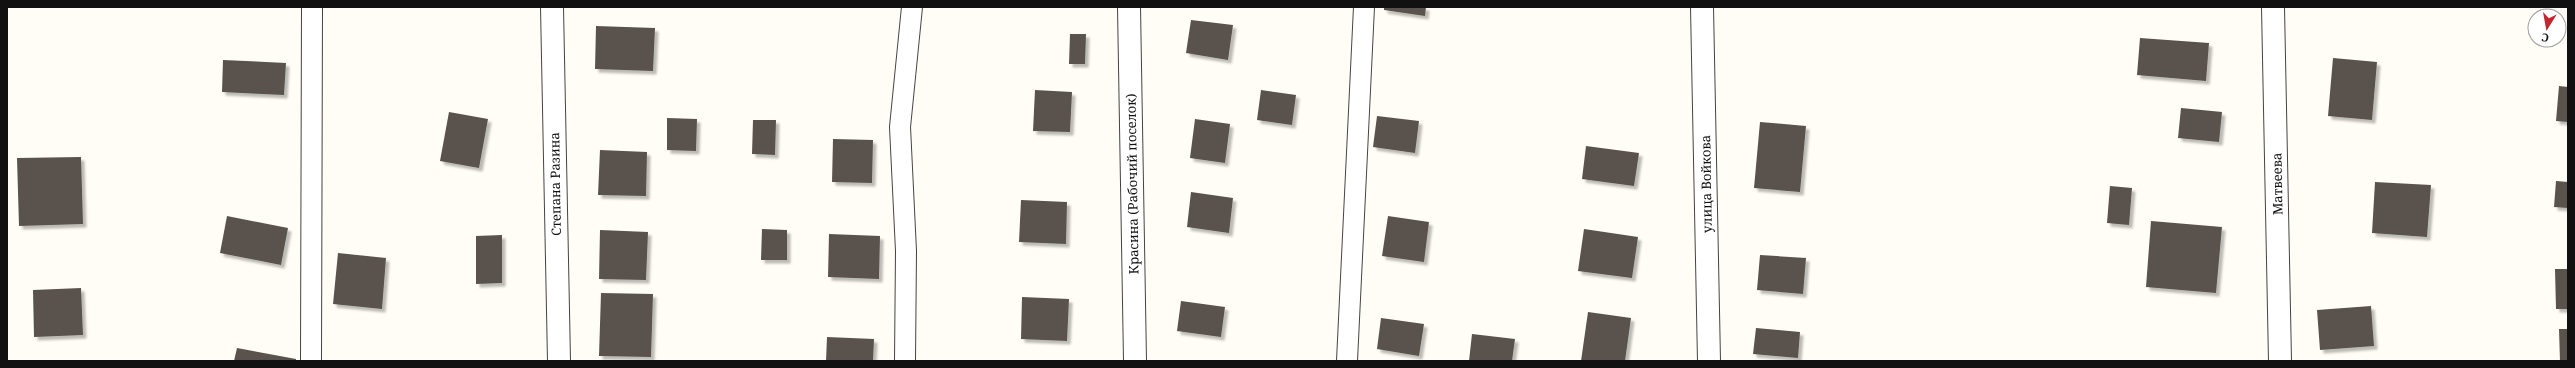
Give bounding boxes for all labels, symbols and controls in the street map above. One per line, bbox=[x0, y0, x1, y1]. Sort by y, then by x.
north arrow bbox=[2527, 8, 2567, 48]
text: С bbox=[2540, 30, 2550, 46]
street label: Красина (Рабочий поселок) bbox=[1121, 94, 1143, 274]
street label: Степана Разина bbox=[545, 132, 565, 236]
street label: улица Войкова bbox=[1696, 135, 1716, 233]
street label: Матвеева bbox=[2267, 153, 2287, 215]

